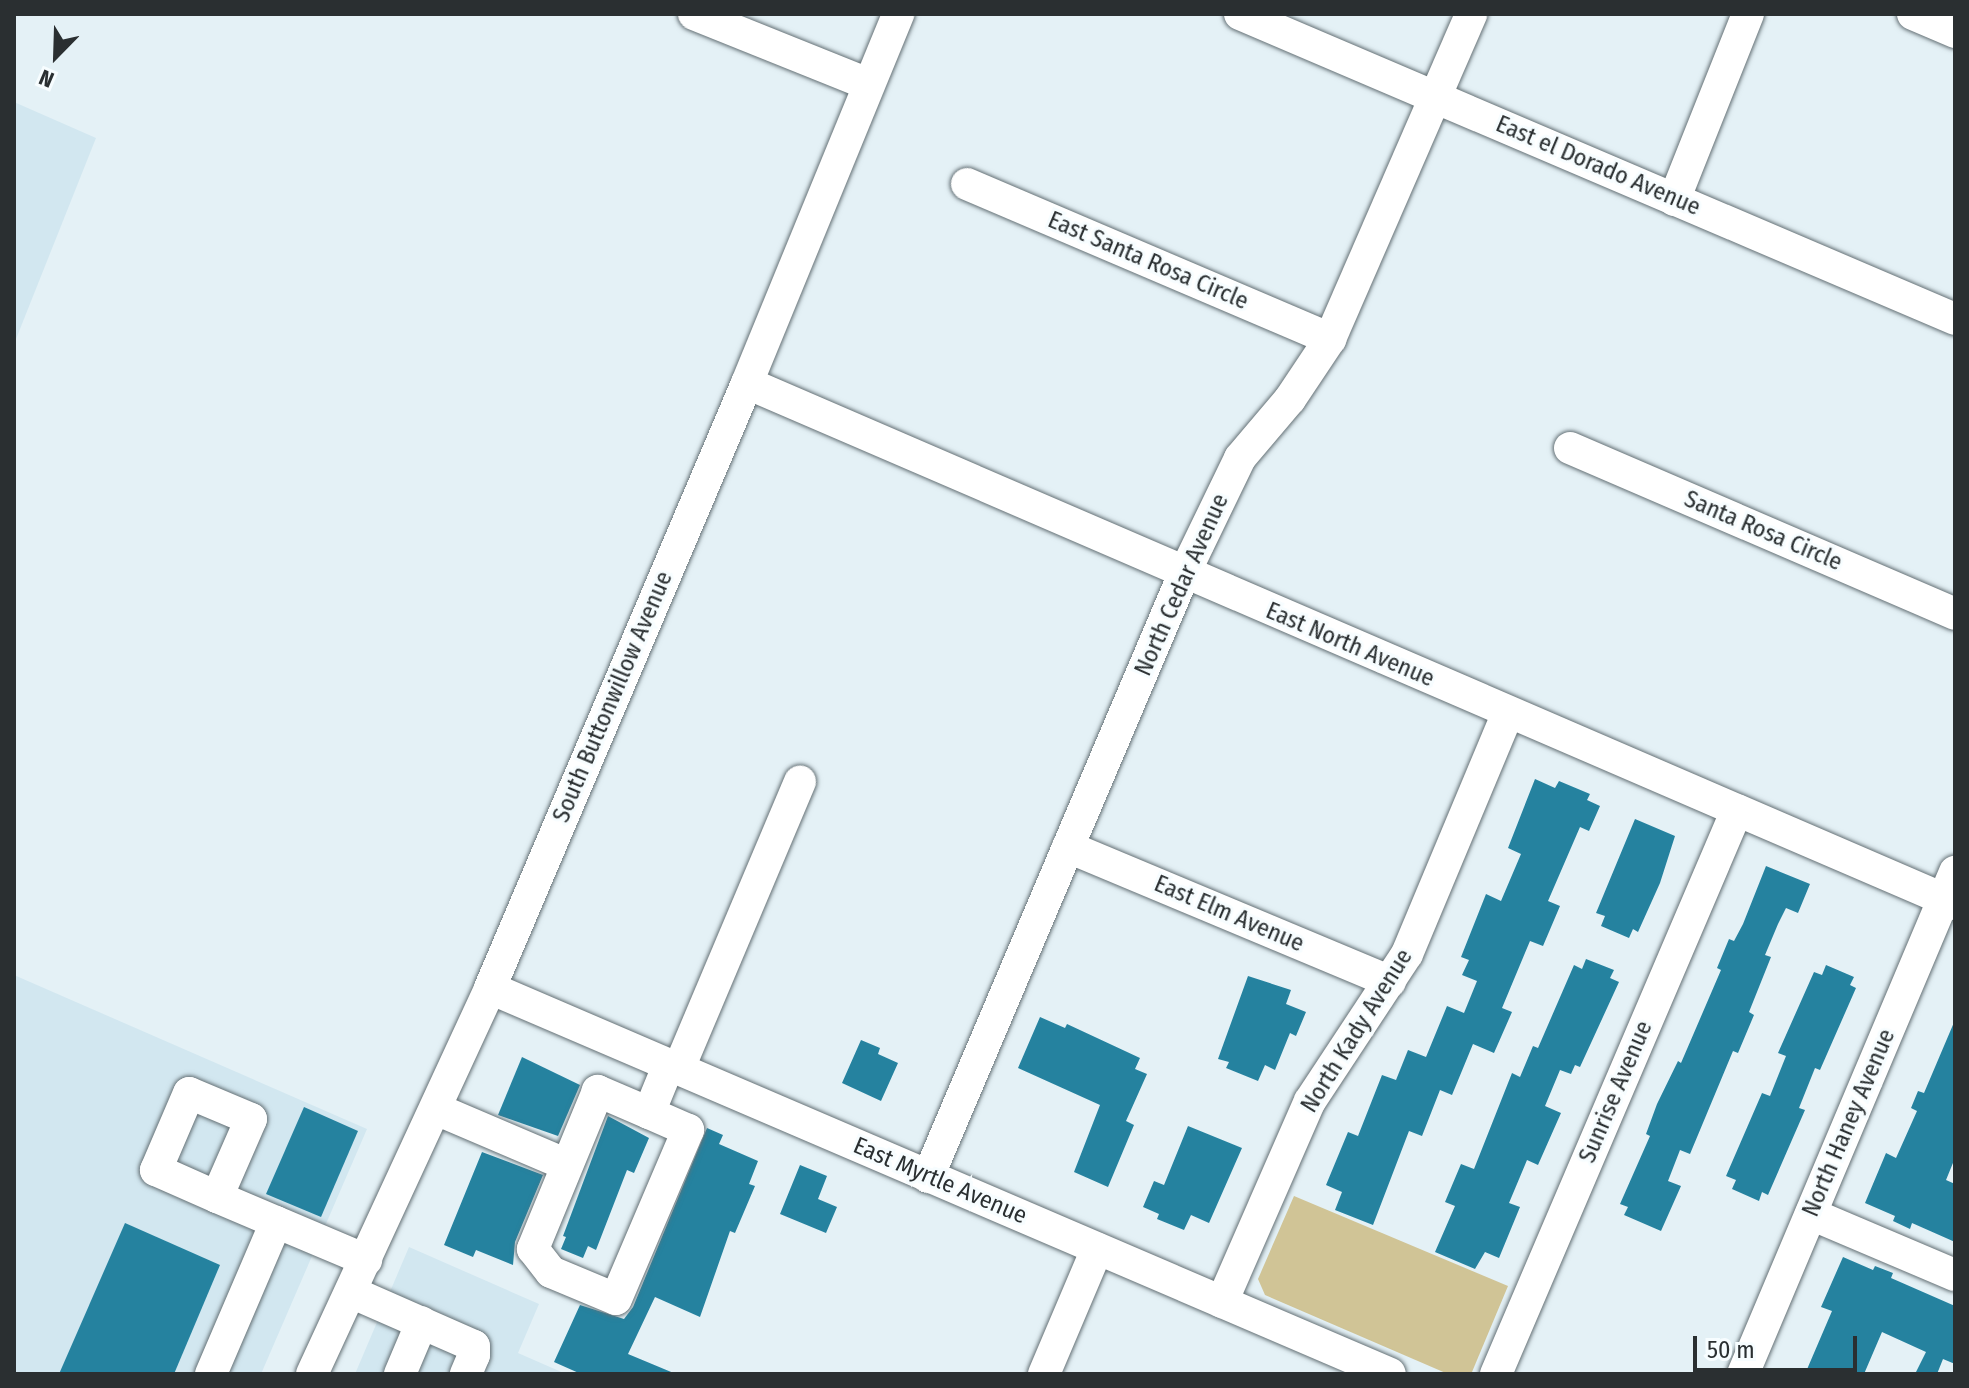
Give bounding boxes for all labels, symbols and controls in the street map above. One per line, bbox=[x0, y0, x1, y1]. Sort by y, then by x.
north arrow bbox=[16, 16, 96, 96]
text: N bbox=[35, 64, 58, 94]
street label: East el Dorado Avenue bbox=[1491, 110, 1705, 222]
street label: East Santa Rosa Circle bbox=[1044, 206, 1252, 316]
street label: Santa Rosa Circle bbox=[1680, 485, 1846, 577]
street label: North Cedar Avenue bbox=[1129, 490, 1235, 680]
street label: South Buttonwillow Avenue bbox=[547, 567, 679, 827]
street label: East North Avenue bbox=[1261, 597, 1439, 693]
street label: East Elm Avenue bbox=[1150, 869, 1308, 959]
street label: North Kady Avenue bbox=[1295, 944, 1419, 1118]
street label: Sunrise Avenue bbox=[1573, 1017, 1659, 1167]
street label: North Haney Avenue bbox=[1796, 1025, 1902, 1221]
street label: East Myrtle Avenue bbox=[849, 1131, 1031, 1231]
scale bar bbox=[1697, 1320, 1861, 1370]
text: 50 m bbox=[1707, 1336, 1755, 1364]

